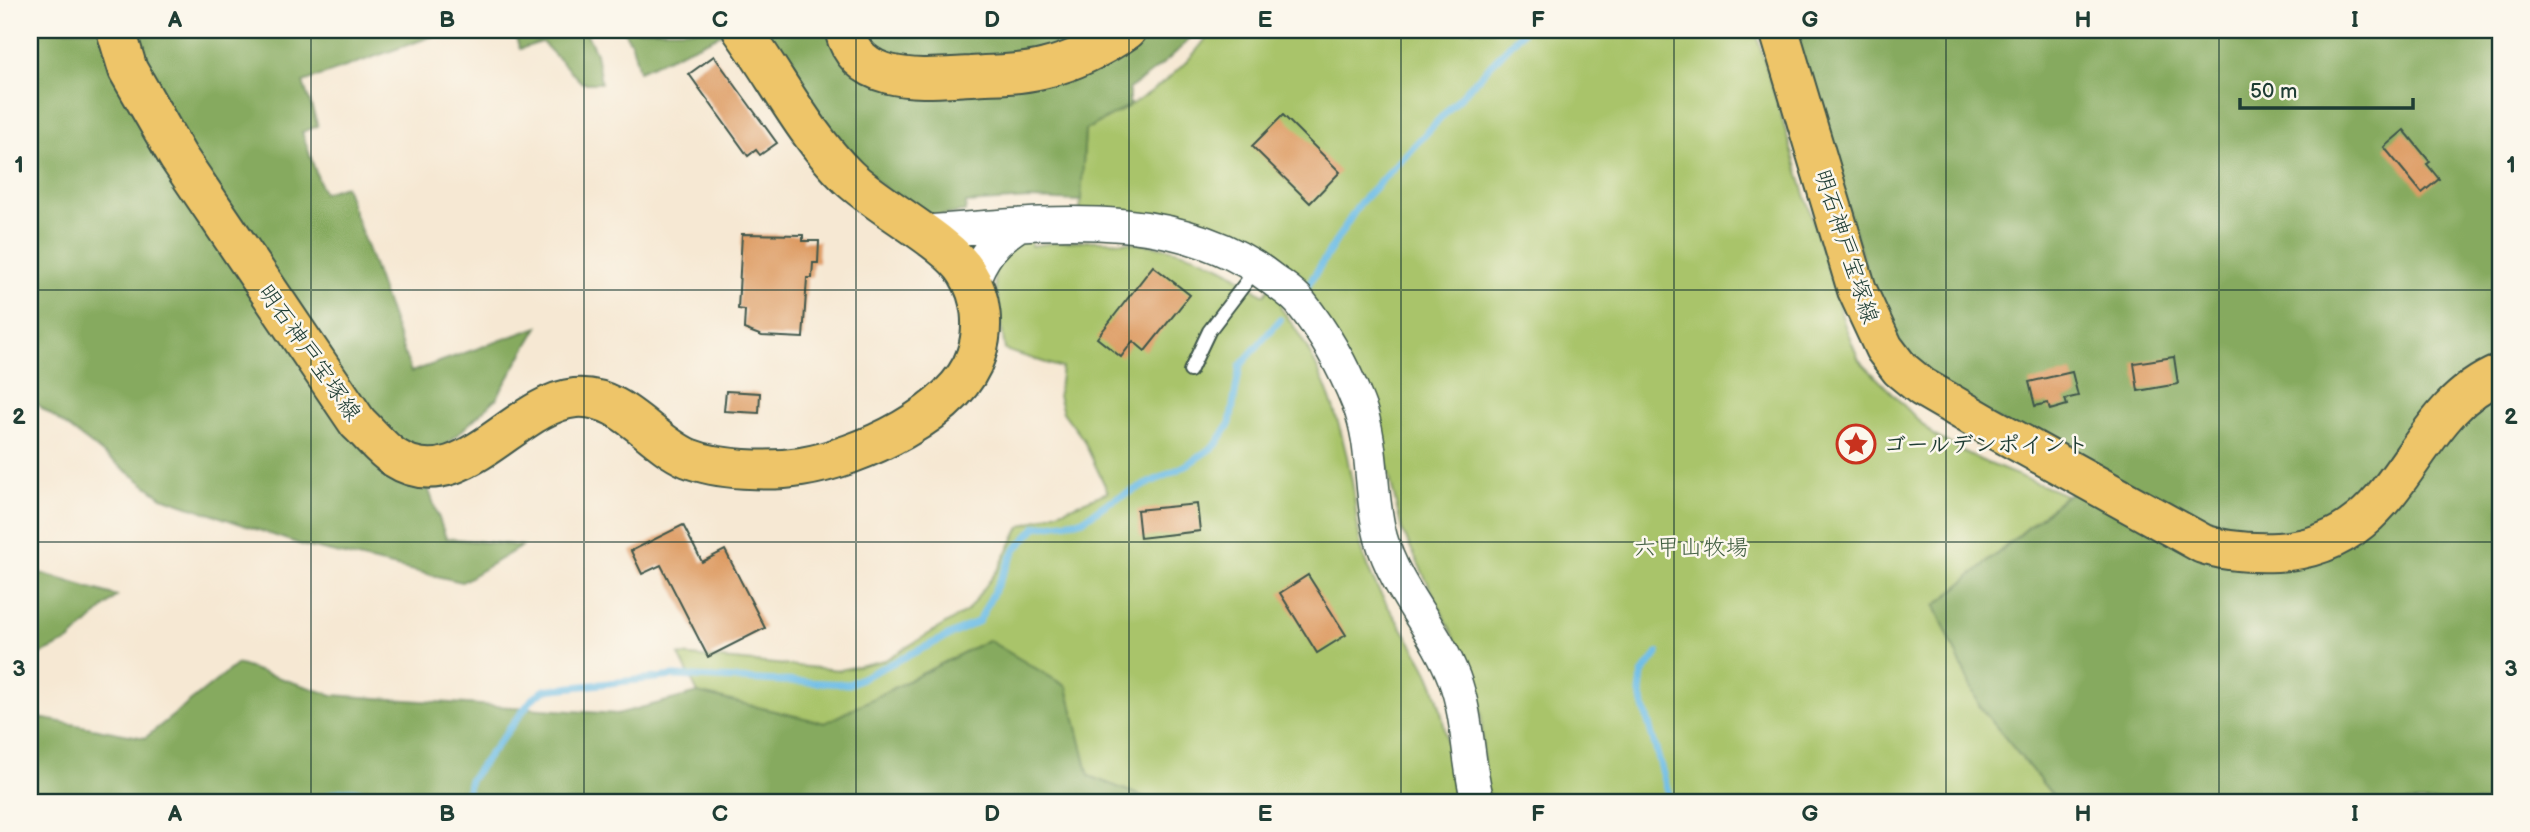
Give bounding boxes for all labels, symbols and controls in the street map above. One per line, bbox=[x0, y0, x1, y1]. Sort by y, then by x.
text: A bbox=[167, 6, 183, 34]
text: B bbox=[439, 6, 455, 34]
text: C bbox=[712, 6, 728, 34]
text: D bbox=[984, 6, 1000, 34]
text: E bbox=[1258, 6, 1273, 34]
text: F bbox=[1531, 6, 1545, 34]
text: G bbox=[1802, 6, 1819, 34]
text: H bbox=[2074, 6, 2092, 34]
text: I bbox=[2351, 6, 2359, 34]
scale bar bbox=[2240, 66, 2413, 110]
text: 50 m bbox=[2250, 79, 2297, 104]
text: 1 bbox=[14, 151, 24, 179]
text: 1 bbox=[2506, 151, 2516, 179]
street label: 明石神戸宝塚線 bbox=[1808, 165, 1884, 327]
street label: 明石神戸宝塚線 bbox=[252, 279, 367, 427]
text: 2 bbox=[12, 403, 26, 431]
text: 2 bbox=[2504, 403, 2518, 431]
place icon: ゴールデンポイント bbox=[1835, 423, 1877, 465]
place label: ゴールデンポイント bbox=[1883, 431, 2089, 459]
park label: 六甲山牧場 bbox=[1634, 534, 1749, 562]
text: 3 bbox=[12, 655, 26, 683]
text: 3 bbox=[2504, 655, 2518, 683]
text: A bbox=[167, 800, 183, 828]
text: B bbox=[439, 800, 455, 828]
text: C bbox=[712, 800, 728, 828]
text: D bbox=[984, 800, 1000, 828]
text: E bbox=[1258, 800, 1273, 828]
text: F bbox=[1531, 800, 1545, 828]
text: G bbox=[1802, 800, 1819, 828]
text: H bbox=[2074, 800, 2092, 828]
text: I bbox=[2351, 800, 2359, 828]

